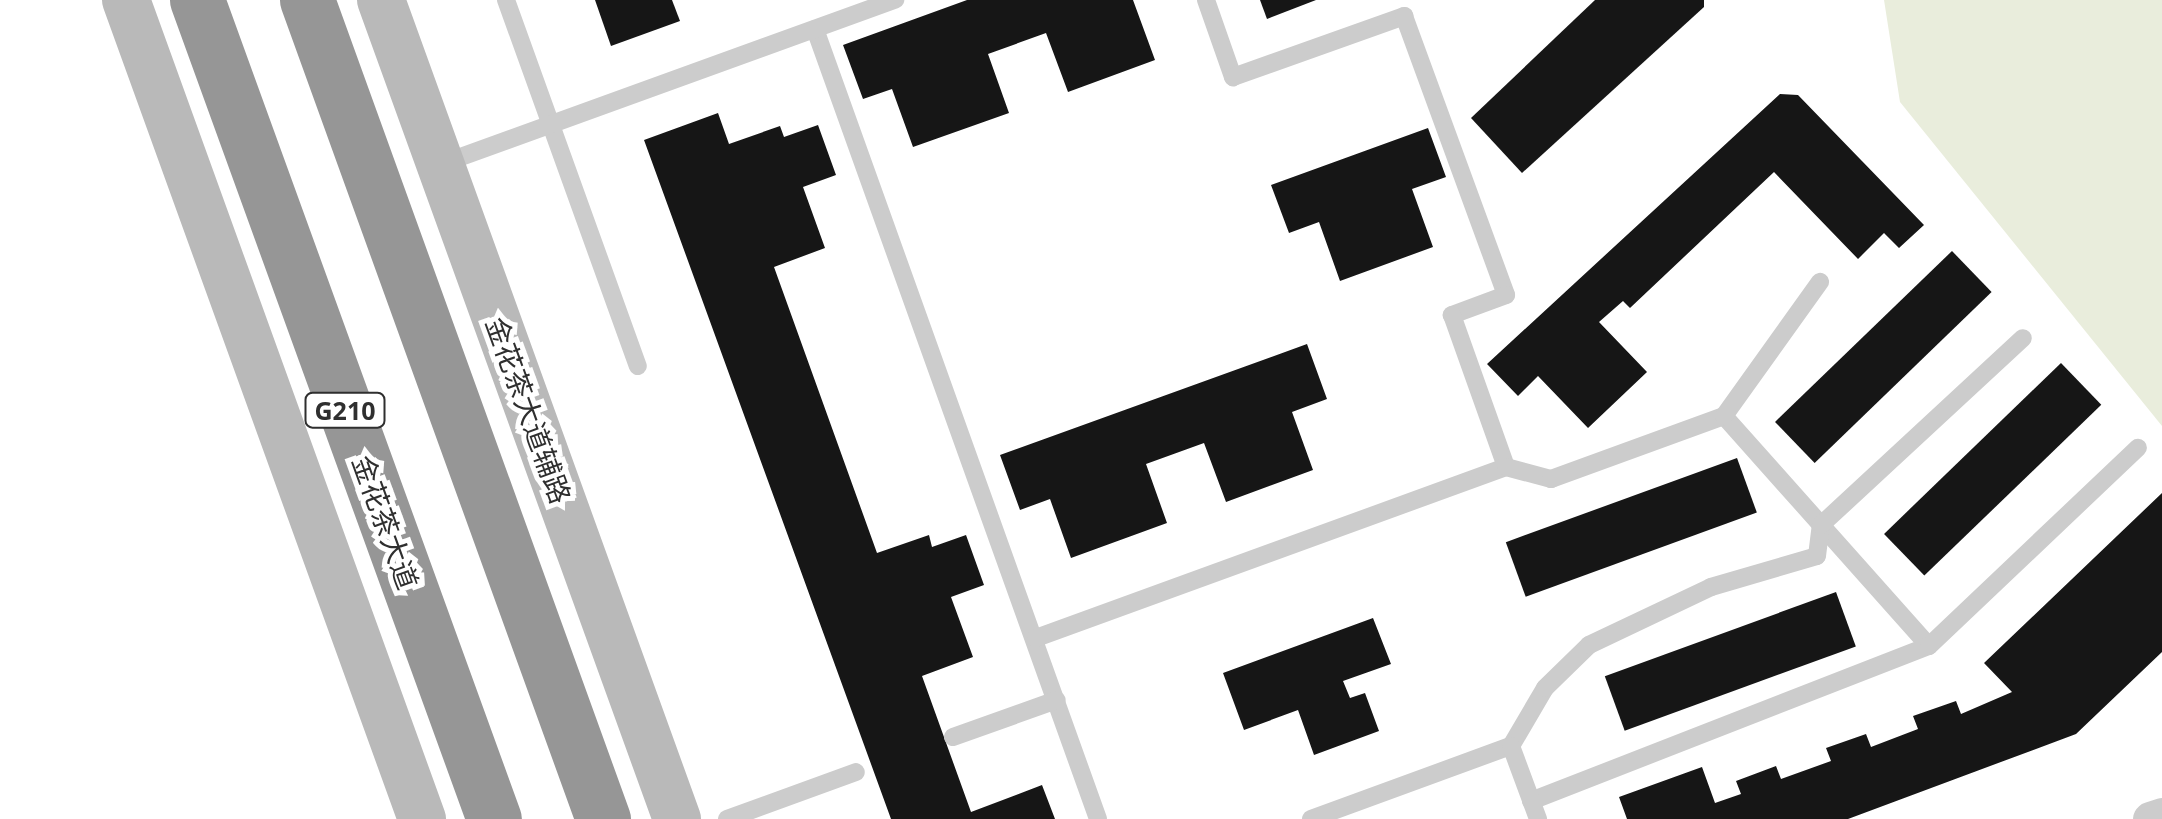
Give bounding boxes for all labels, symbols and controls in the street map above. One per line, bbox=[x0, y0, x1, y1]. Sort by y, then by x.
street label: 金花茶大道辅路 bbox=[480, 312, 578, 508]
road number: G210 bbox=[302, 390, 388, 430]
street label: 金花茶大道 bbox=[346, 450, 426, 594]

